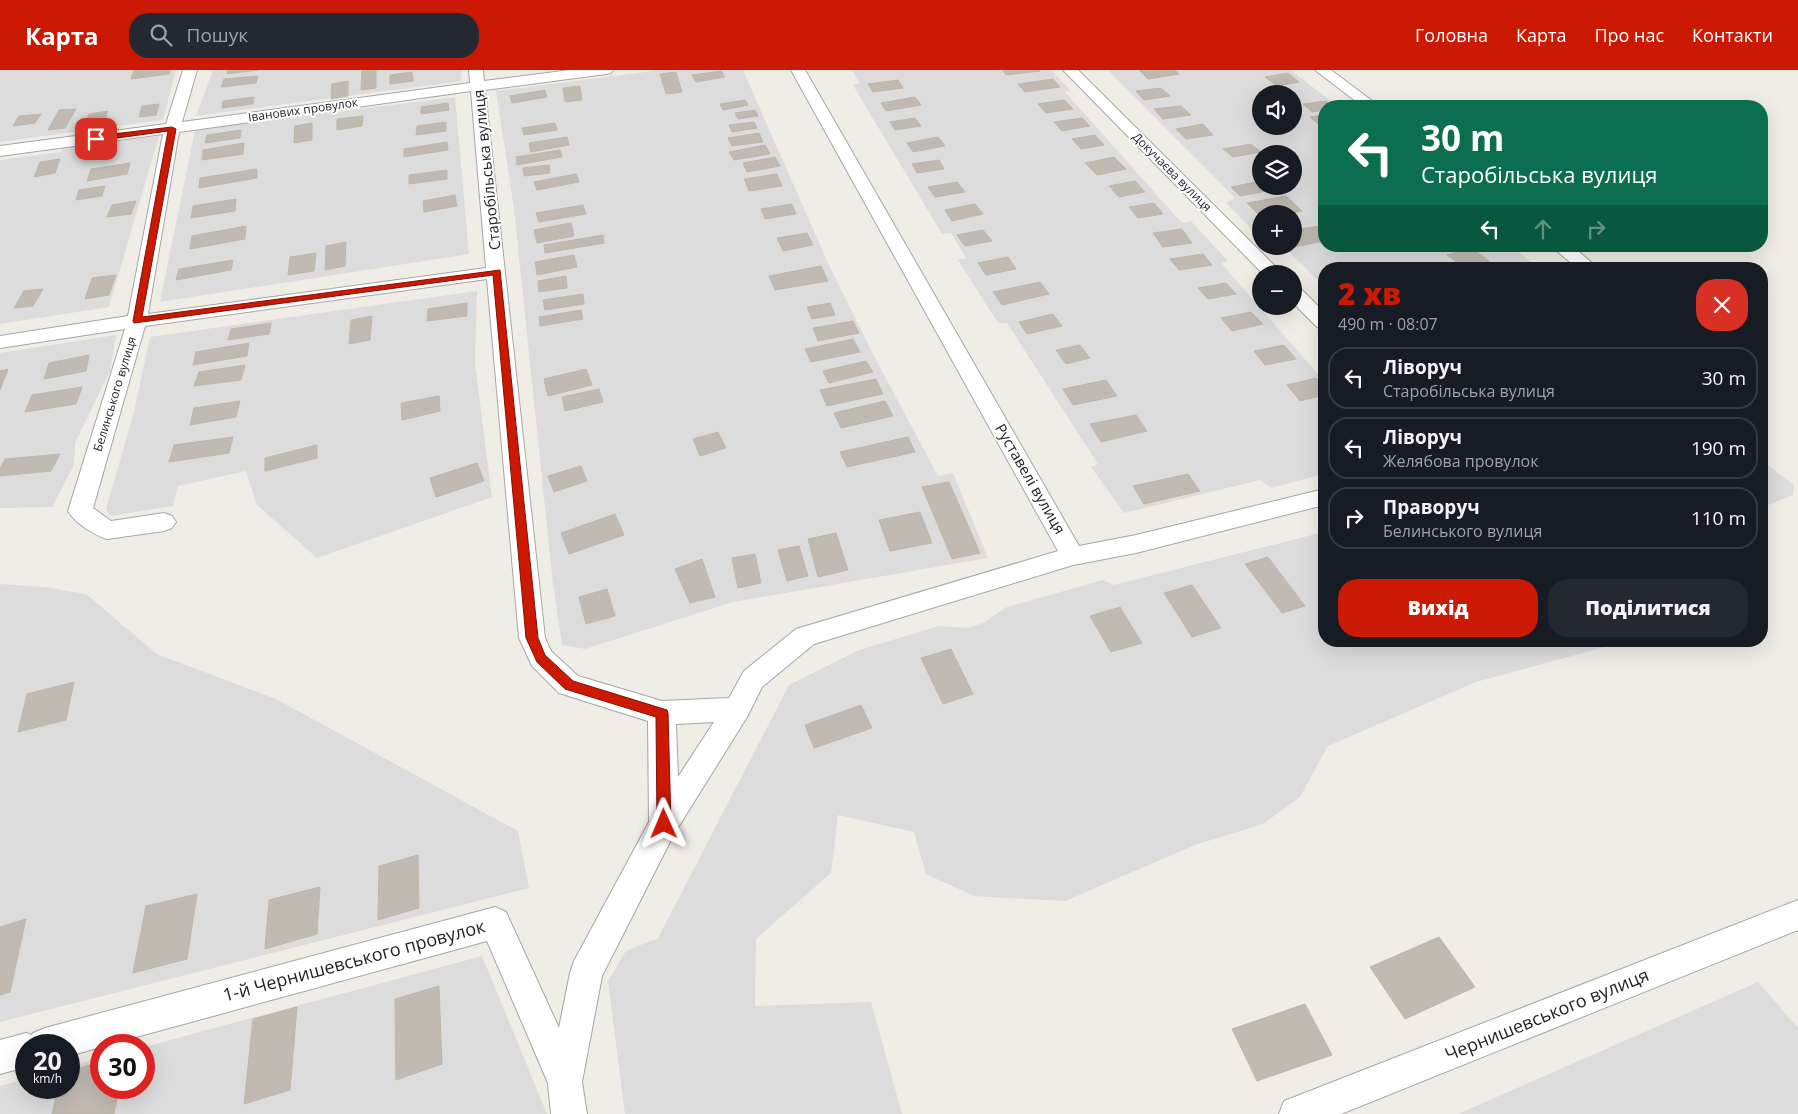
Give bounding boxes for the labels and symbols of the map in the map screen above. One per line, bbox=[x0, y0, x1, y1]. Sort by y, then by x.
street label: Старобільська вулиця bbox=[468, 89, 504, 251]
street label: Іванових провулок bbox=[247, 93, 360, 126]
pin bbox=[75, 118, 117, 160]
street label: Докучаєва вулиця bbox=[1129, 128, 1216, 215]
street label: Белинського вулиця bbox=[89, 334, 140, 453]
street label: Руставелі вулиця bbox=[991, 420, 1071, 537]
position arrow bbox=[637, 797, 689, 849]
street label: 1-й Чернишевського провулок bbox=[220, 913, 488, 1007]
street label: Чернишевського вулиця bbox=[1441, 962, 1652, 1066]
speed limit sign: 30 bbox=[90, 1034, 155, 1099]

